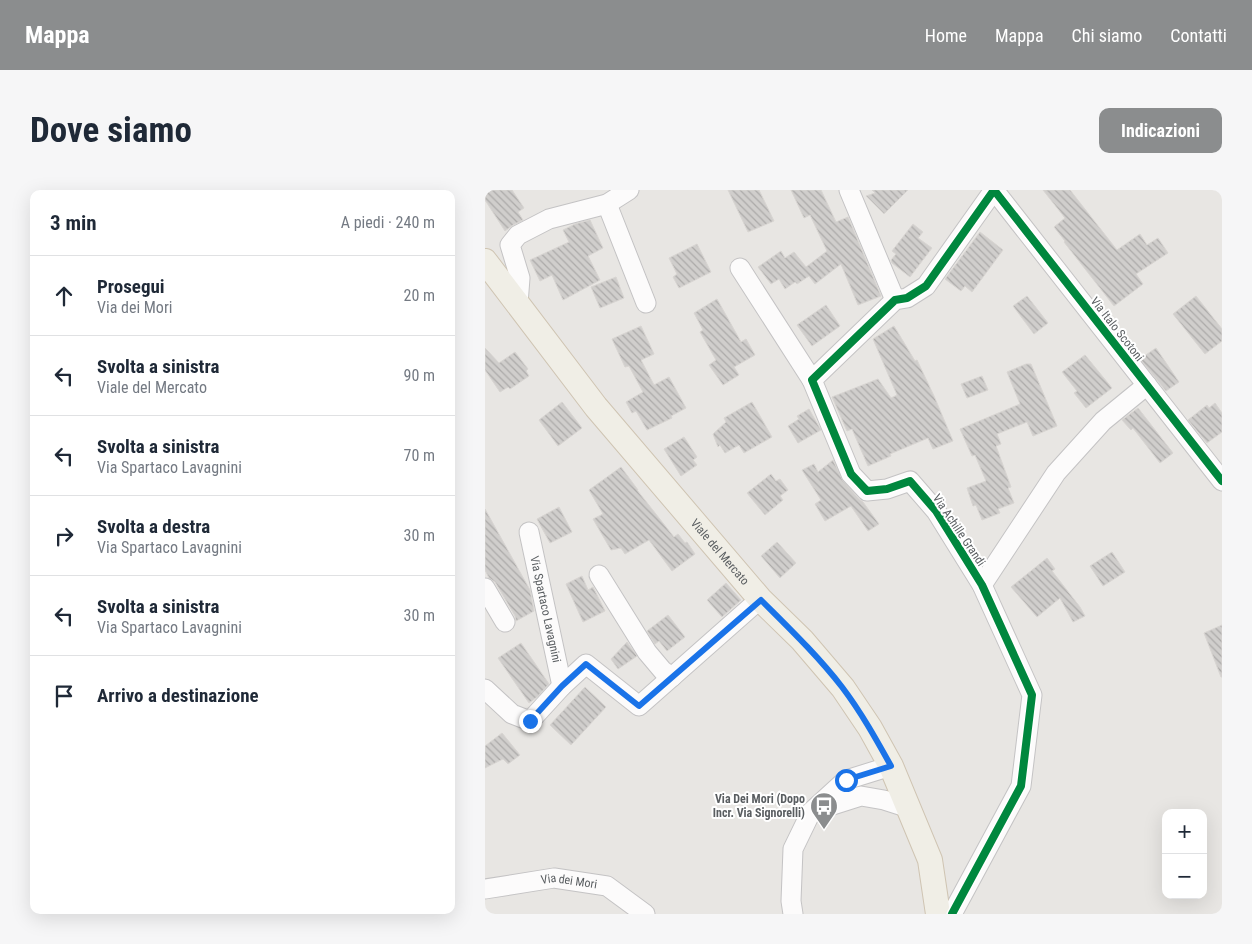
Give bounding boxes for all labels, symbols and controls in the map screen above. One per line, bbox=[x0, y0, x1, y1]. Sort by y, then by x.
text: Mappa bbox=[25, 21, 90, 49]
text: Home bbox=[925, 25, 967, 46]
text: Mappa bbox=[995, 25, 1044, 46]
text: Chi siamo bbox=[1072, 25, 1142, 46]
text: Contatti bbox=[1170, 25, 1227, 46]
button: Indicazioni bbox=[1099, 108, 1222, 153]
text: Dove siamo bbox=[30, 110, 192, 151]
text: 3 min bbox=[50, 211, 97, 235]
text: A piedi · 240 m bbox=[341, 213, 435, 232]
text: Prosegui bbox=[97, 275, 165, 298]
icon: ahead bbox=[50, 282, 78, 310]
text: 20 m bbox=[403, 286, 435, 305]
street label: Via Italo Scotoni bbox=[1088, 294, 1146, 364]
text: Via dei Mori bbox=[97, 298, 172, 317]
text: Svolta a sinistra bbox=[97, 355, 219, 378]
icon: left bbox=[50, 362, 78, 390]
text: 90 m bbox=[403, 366, 435, 385]
text: Viale del Mercato bbox=[97, 378, 207, 397]
text: Svolta a sinistra bbox=[97, 435, 219, 458]
icon: left bbox=[50, 442, 78, 470]
text: 70 m bbox=[403, 446, 435, 465]
text: Via Spartaco Lavagnini bbox=[97, 458, 242, 477]
street label: Via Achille Grandi bbox=[930, 491, 988, 569]
text: Svolta a destra bbox=[97, 515, 210, 538]
street label: Viale del Mercato bbox=[688, 516, 752, 588]
icon: right bbox=[50, 522, 78, 550]
text: 30 m bbox=[403, 526, 435, 545]
text: Via Spartaco Lavagnini bbox=[97, 538, 242, 557]
street label: Via Spartaco Lavagnini bbox=[527, 555, 564, 664]
text: Svolta a sinistra bbox=[97, 595, 219, 618]
icon: left bbox=[50, 602, 78, 630]
text: 30 m bbox=[403, 606, 435, 625]
text: Via Spartaco Lavagnini bbox=[97, 618, 242, 637]
icon: arrive bbox=[50, 682, 78, 710]
text: Arrivo a destinazione bbox=[97, 684, 259, 707]
route end bbox=[519, 710, 542, 733]
route start bbox=[835, 769, 858, 792]
bus stop icon: Via Dei Mori (Dopo Incr. Via Signorelli) bbox=[809, 791, 839, 830]
place label: Via Dei Mori (Dopo Incr. Via Signorelli) bbox=[713, 792, 805, 820]
map controls bbox=[1162, 809, 1207, 899]
button: + bbox=[1162, 809, 1207, 854]
button: − bbox=[1162, 854, 1207, 899]
street label: Via dei Mori bbox=[540, 871, 598, 891]

